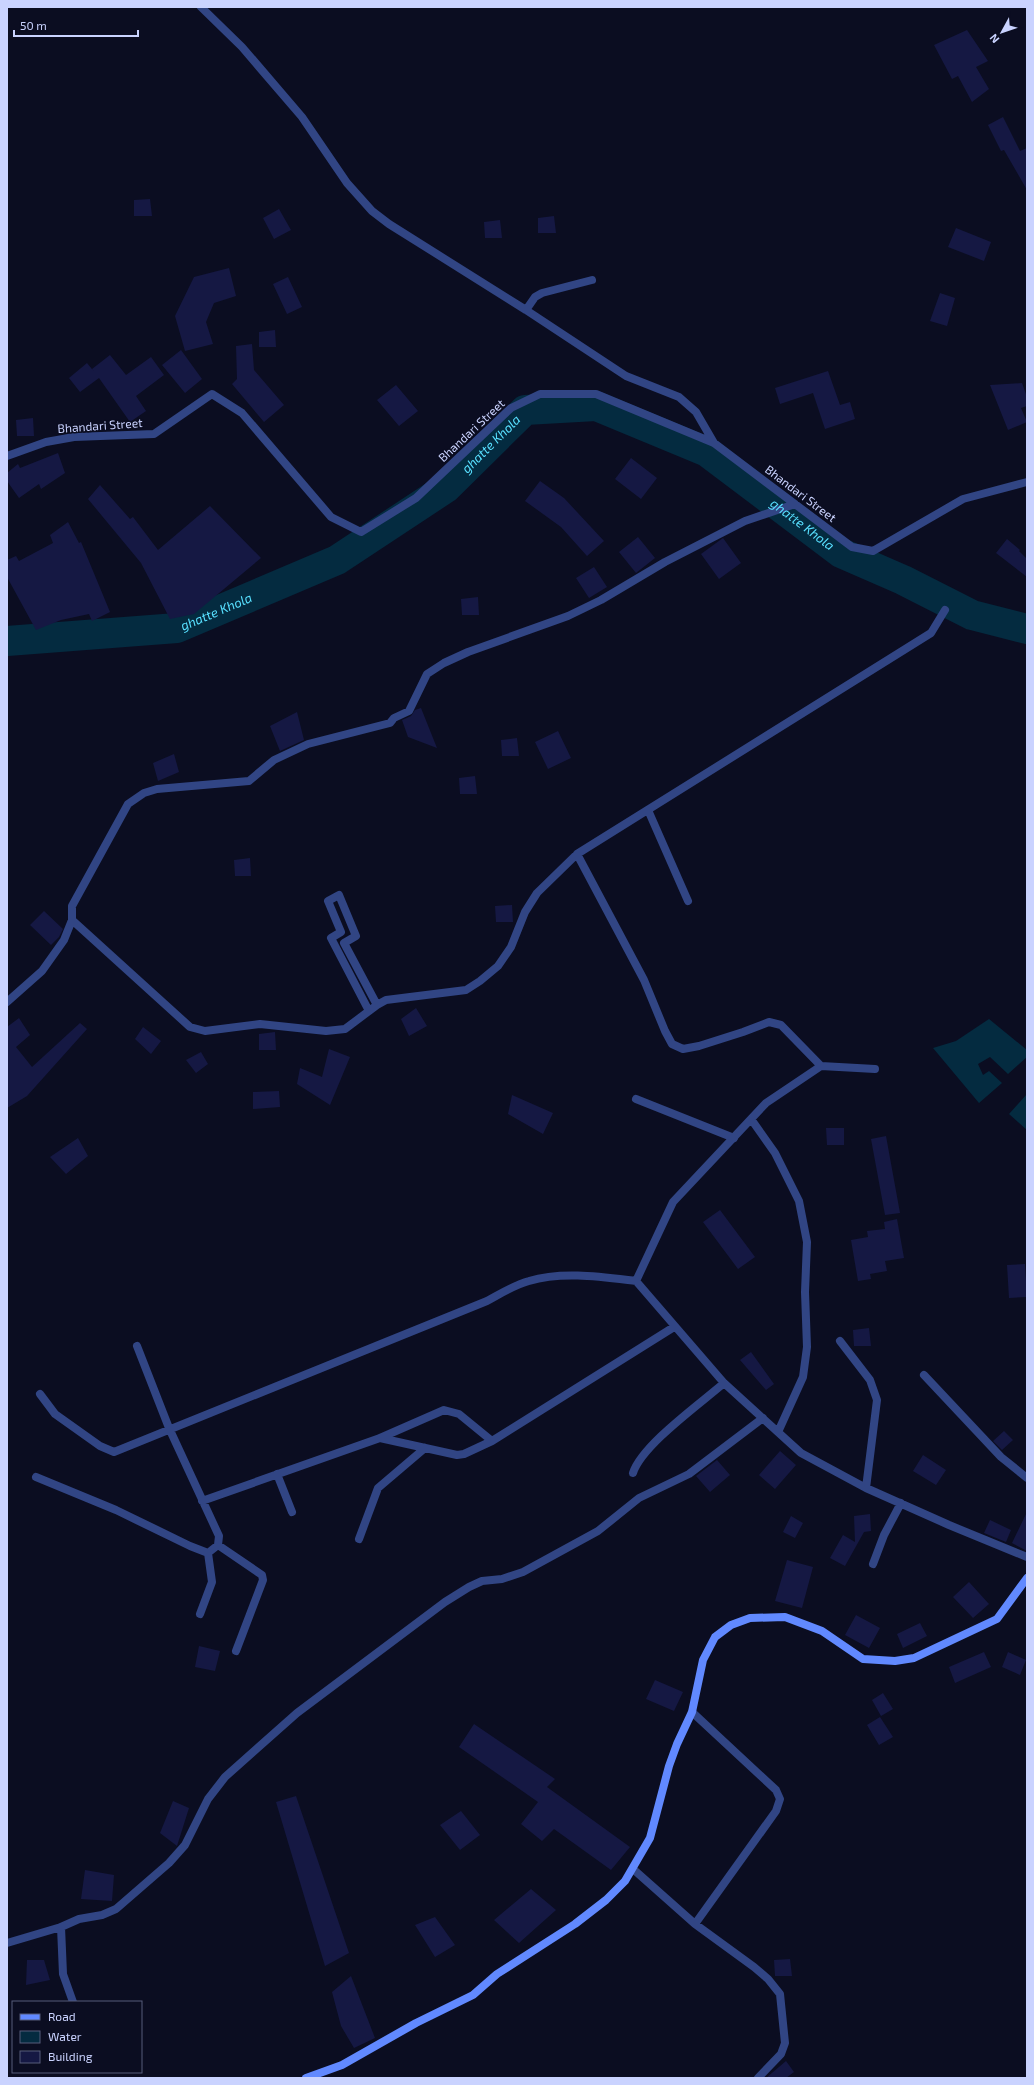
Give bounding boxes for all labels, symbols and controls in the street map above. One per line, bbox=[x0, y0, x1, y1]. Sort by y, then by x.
scale bar bbox=[14, 12, 138, 38]
north arrow bbox=[982, 12, 1022, 52]
text: 50 m bbox=[20, 18, 47, 32]
text: N bbox=[986, 31, 1001, 46]
street label: Bhandari Street bbox=[435, 396, 507, 464]
water label: ghatte Khola bbox=[458, 411, 524, 476]
street label: Bhandari Street bbox=[57, 415, 143, 435]
street label: Bhandari Street bbox=[763, 462, 840, 524]
water label: ghatte Khola bbox=[767, 495, 838, 553]
water label: ghatte Khola bbox=[178, 589, 254, 634]
legend bbox=[12, 2001, 142, 2073]
text: Road bbox=[48, 2009, 76, 2023]
text: Water bbox=[48, 2029, 82, 2043]
text: Building bbox=[48, 2049, 93, 2063]

